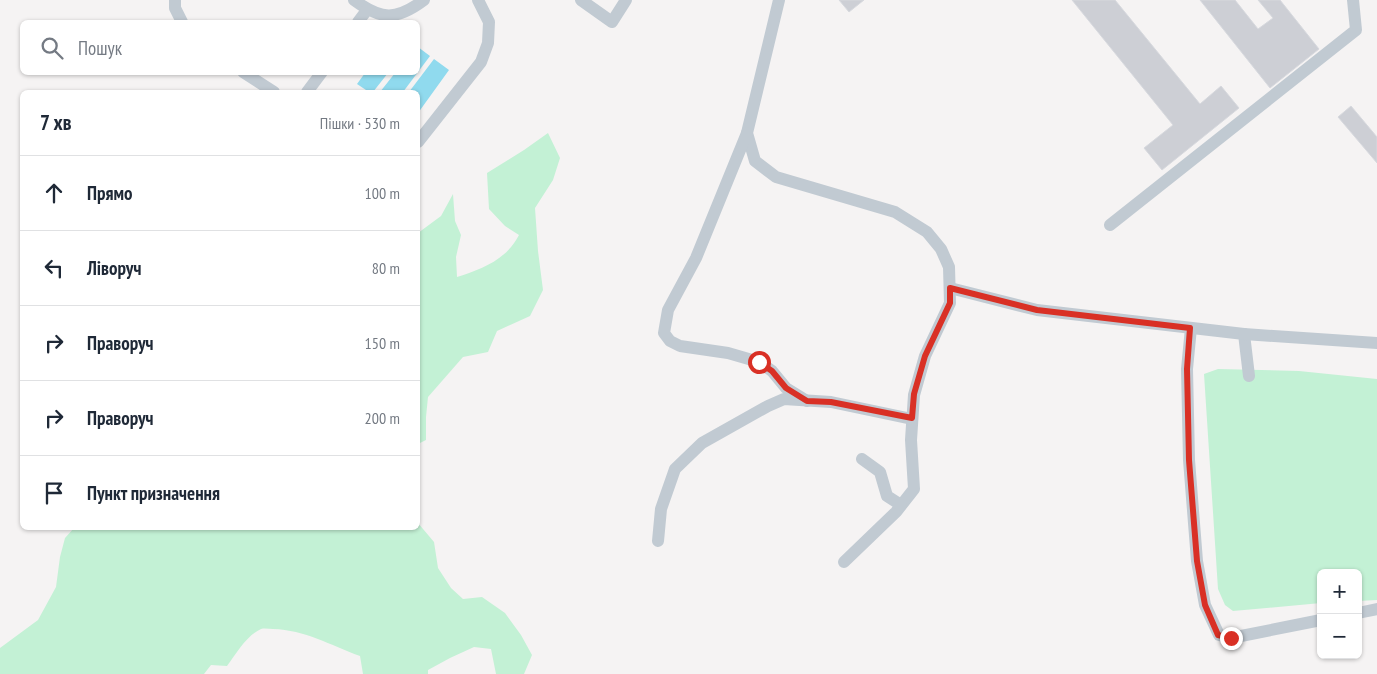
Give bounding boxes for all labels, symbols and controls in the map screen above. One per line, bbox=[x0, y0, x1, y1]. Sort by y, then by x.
search box bbox=[20, 20, 420, 75]
icon: search bbox=[38, 34, 66, 62]
text: Пошук bbox=[78, 36, 122, 60]
text: 7 хв bbox=[40, 109, 71, 136]
text: Пішки · 530 m bbox=[320, 113, 400, 133]
icon: ahead bbox=[40, 179, 68, 207]
text: Прямо bbox=[87, 181, 132, 205]
text: 100 m bbox=[365, 183, 400, 203]
icon: left bbox=[40, 254, 68, 282]
text: Ліворуч bbox=[87, 256, 141, 280]
text: 80 m bbox=[372, 258, 400, 278]
icon: right bbox=[40, 329, 68, 357]
text: Праворуч bbox=[87, 331, 154, 355]
text: 150 m bbox=[365, 333, 400, 353]
route start bbox=[748, 351, 771, 374]
icon: right bbox=[40, 404, 68, 432]
text: Праворуч bbox=[87, 406, 154, 430]
text: 200 m bbox=[365, 408, 400, 428]
icon: arrive bbox=[40, 479, 68, 507]
text: Пункт призначення bbox=[87, 481, 220, 505]
map controls bbox=[1317, 569, 1362, 659]
button: + bbox=[1317, 569, 1362, 614]
button: − bbox=[1317, 614, 1362, 659]
route end bbox=[1220, 627, 1243, 650]

